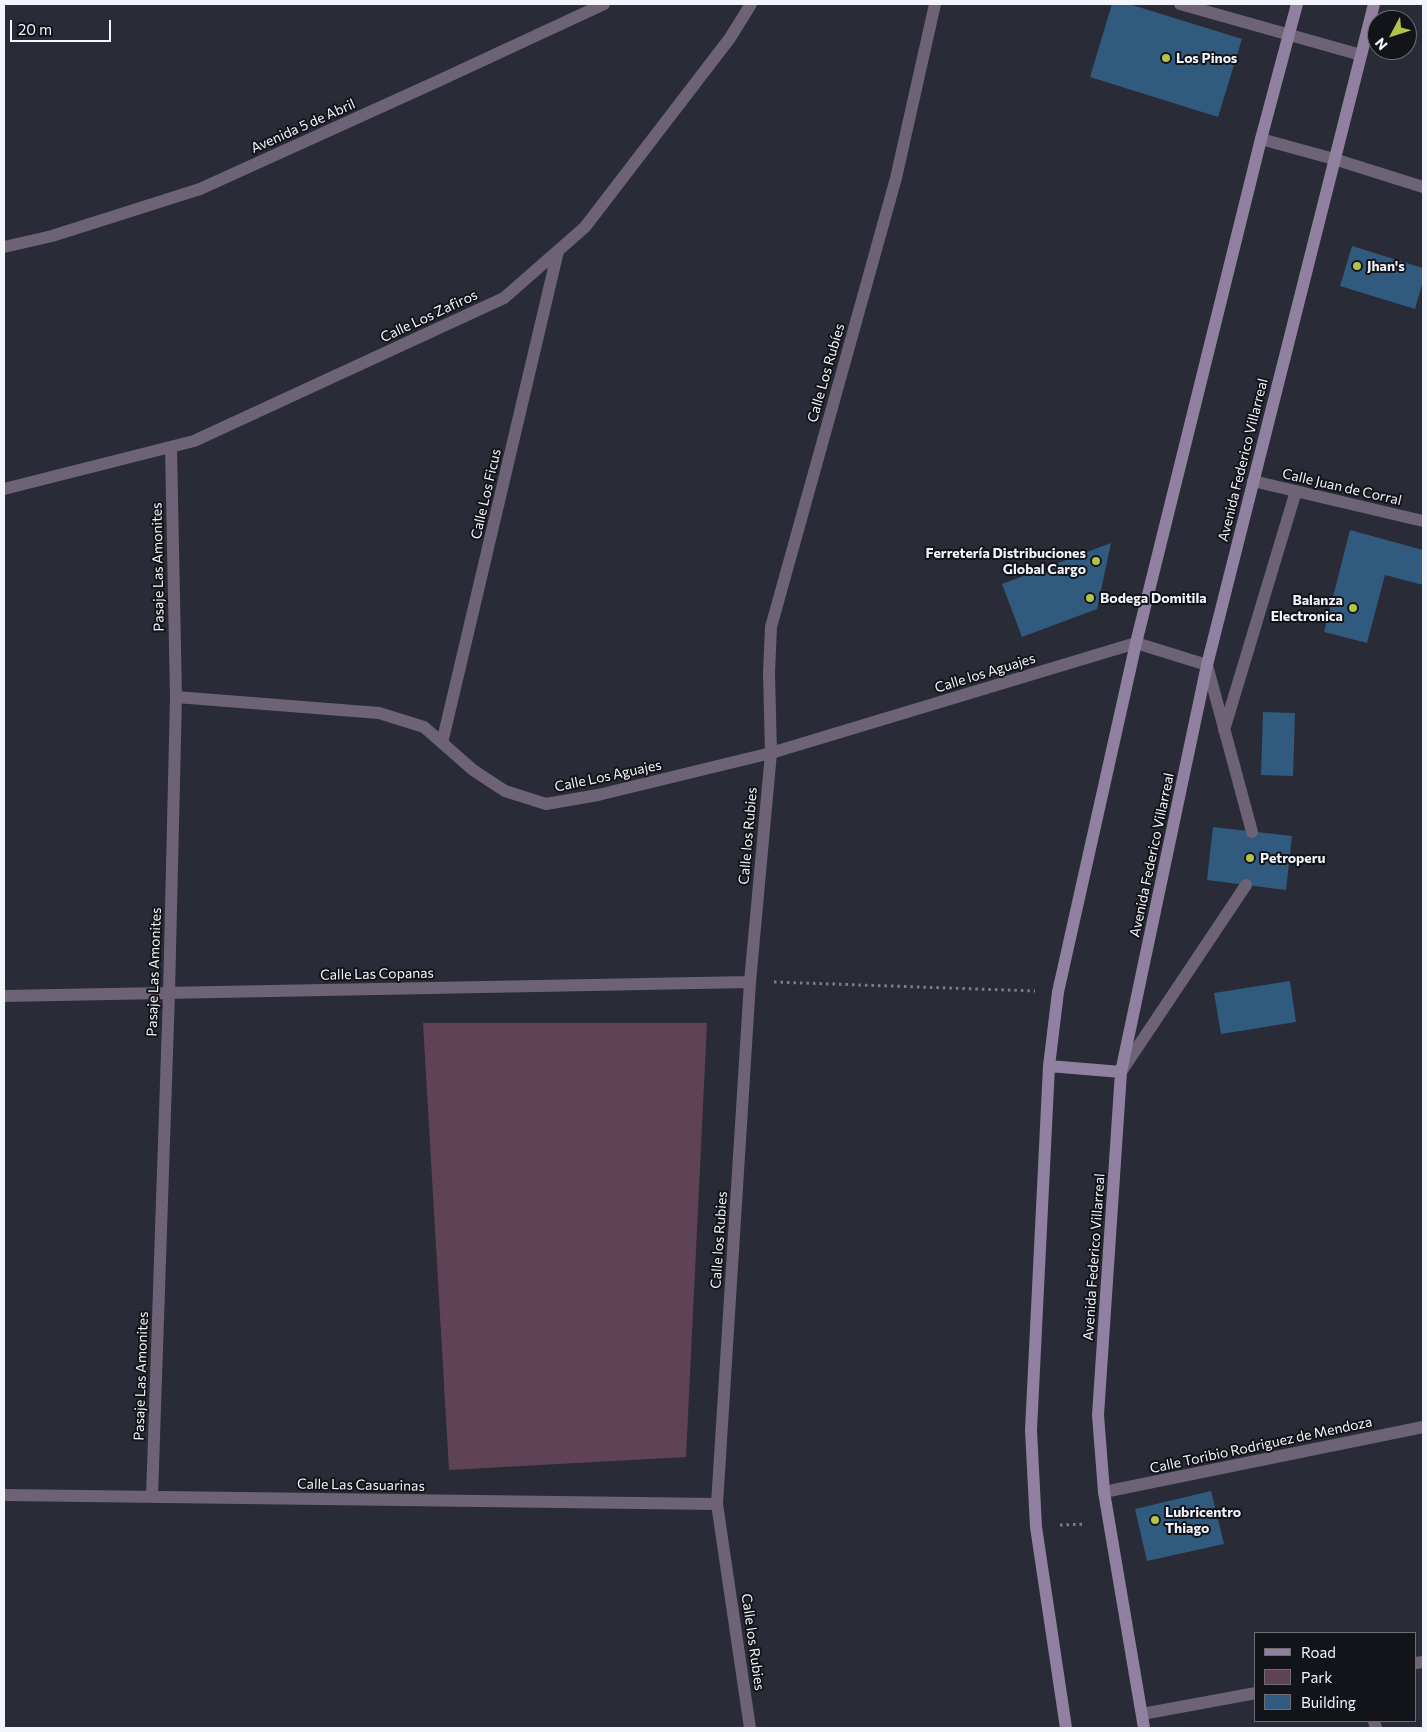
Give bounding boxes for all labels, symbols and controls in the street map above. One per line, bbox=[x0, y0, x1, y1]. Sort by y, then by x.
scale bar bbox=[12, 10, 114, 42]
north arrow bbox=[1367, 10, 1417, 60]
text: 20 m bbox=[18, 20, 52, 38]
text: N bbox=[1371, 35, 1391, 54]
place label: Los Pinos bbox=[1176, 50, 1237, 66]
marker: Los Pinos bbox=[1160, 52, 1172, 64]
street label: Avenida 5 de Abril bbox=[248, 95, 358, 157]
place label: Jhan's bbox=[1367, 258, 1405, 274]
marker: Jhan's bbox=[1351, 260, 1363, 272]
street label: Calle Los Zafiros bbox=[378, 286, 480, 346]
street label: Calle Los Rubíes bbox=[804, 322, 848, 424]
street label: Avenida Federico Villarreal bbox=[1215, 377, 1271, 543]
street label: Calle Los Ficus bbox=[467, 447, 505, 541]
street label: Calle Juan de Corral bbox=[1281, 465, 1403, 509]
street label: Pasaje Las Amonites bbox=[148, 502, 168, 632]
place label: Ferretería Distribuciones Global Cargo bbox=[926, 545, 1086, 578]
marker: Ferretería Distribuciones Global Cargo bbox=[1090, 555, 1102, 567]
place label: Bodega Domitila bbox=[1100, 590, 1207, 606]
marker: Bodega Domitila bbox=[1084, 592, 1096, 604]
place label: Balanza Electronica bbox=[1271, 592, 1343, 624]
marker: Balanza Electronica bbox=[1347, 602, 1359, 614]
street label: Calle los Aguajes bbox=[933, 650, 1037, 696]
street label: Calle Los Aguajes bbox=[553, 756, 663, 796]
street label: Avenida Federico Villarreal bbox=[1126, 771, 1178, 939]
street label: Calle los Rubies bbox=[735, 787, 761, 885]
place label: Petroperu bbox=[1260, 850, 1325, 866]
marker: Petroperu bbox=[1244, 852, 1256, 864]
street label: Pasaje Las Amonites bbox=[143, 907, 165, 1037]
street label: Calle Las Copanas bbox=[320, 965, 434, 983]
street label: Avenida Federico Villarreal bbox=[1080, 1173, 1108, 1341]
street label: Calle los Rubies bbox=[707, 1191, 731, 1289]
street label: Pasaje Las Amonites bbox=[130, 1311, 152, 1441]
street label: Calle Toribio Rodriguez de Mendoza bbox=[1148, 1413, 1374, 1477]
street label: Calle Las Casuarinas bbox=[297, 1475, 425, 1495]
place label: Lubricentro Thiago bbox=[1165, 1504, 1241, 1536]
marker: Lubricentro Thiago bbox=[1149, 1514, 1161, 1526]
street label: Calle los Rubies bbox=[738, 1592, 768, 1692]
legend bbox=[1254, 1632, 1417, 1722]
text: Road bbox=[1301, 1643, 1336, 1661]
text: Park bbox=[1301, 1668, 1332, 1686]
text: Building bbox=[1301, 1693, 1356, 1711]

